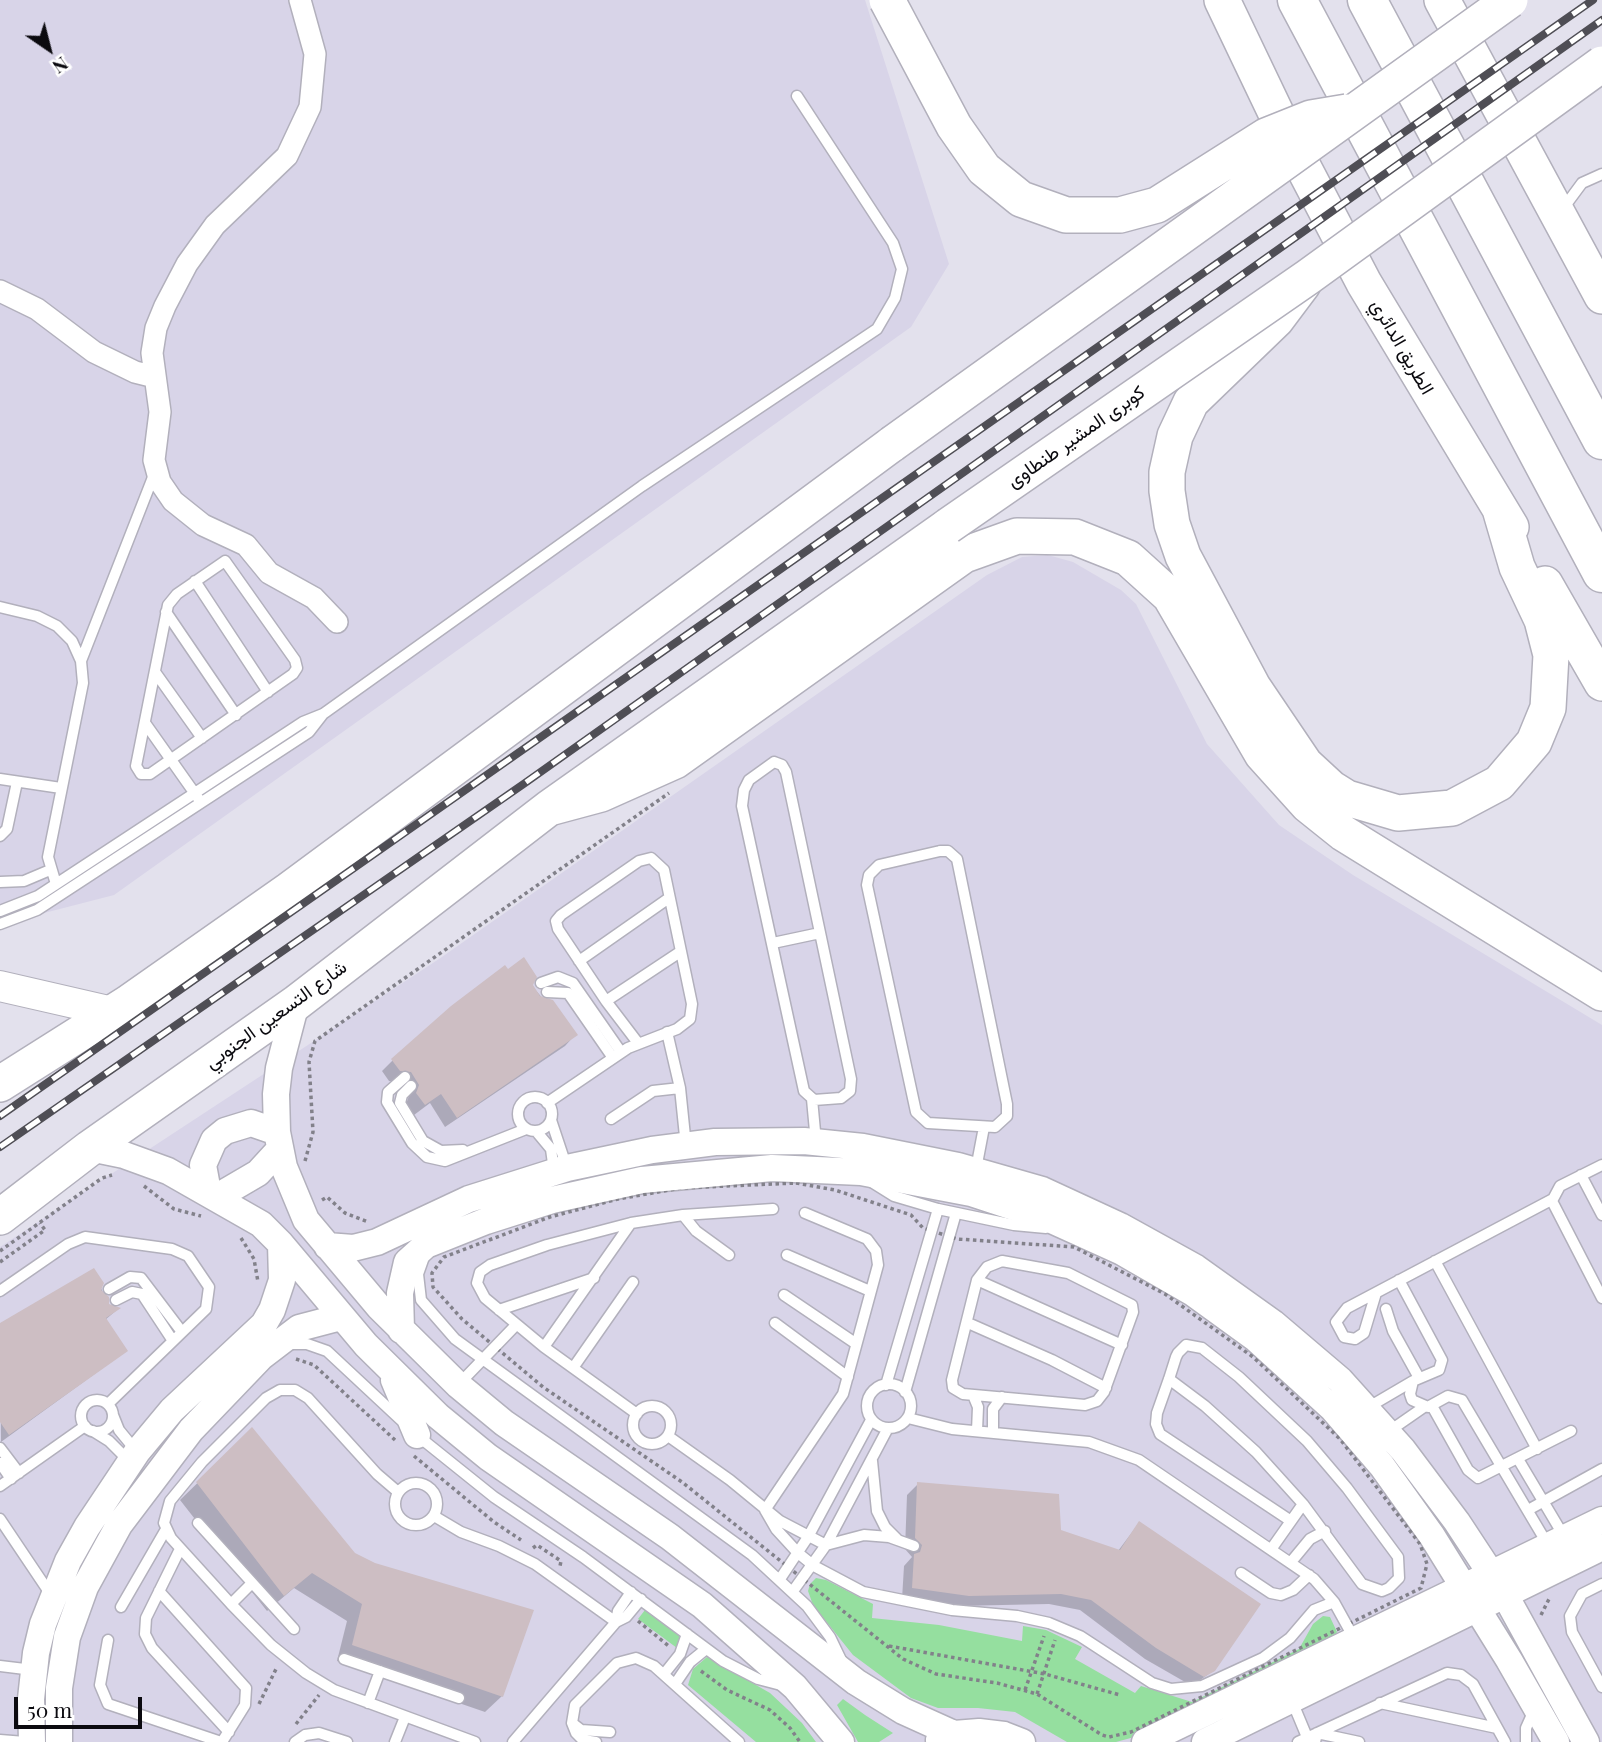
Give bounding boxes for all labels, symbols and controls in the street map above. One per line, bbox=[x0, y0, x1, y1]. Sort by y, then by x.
north arrow bbox=[14, 14, 84, 84]
text: N bbox=[48, 52, 74, 81]
street label: الطريق الدائري bbox=[1366, 295, 1438, 399]
street label: كوبرى المشير طنطاوى bbox=[1003, 381, 1149, 493]
street label: شارع التسعين الجنوبي bbox=[201, 956, 351, 1074]
scale bar bbox=[18, 1682, 145, 1726]
text: 50 m bbox=[27, 1695, 72, 1723]

